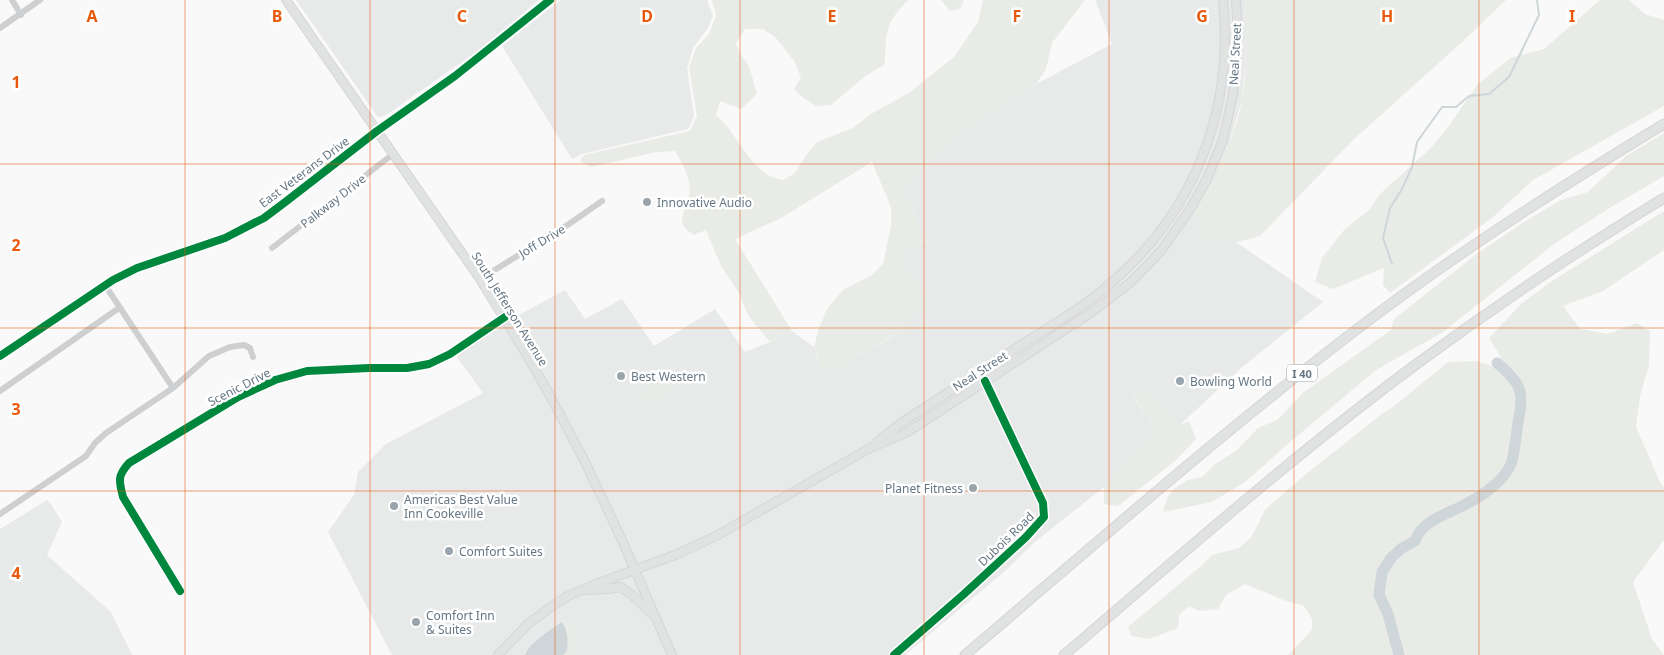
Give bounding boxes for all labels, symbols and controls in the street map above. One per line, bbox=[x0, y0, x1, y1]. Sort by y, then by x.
text: A bbox=[86, 5, 98, 27]
text: B bbox=[272, 5, 282, 27]
text: C bbox=[457, 5, 467, 27]
text: D bbox=[641, 5, 653, 27]
text: E bbox=[828, 5, 837, 27]
text: F bbox=[1013, 5, 1021, 27]
text: G bbox=[1196, 5, 1208, 27]
text: H bbox=[1381, 5, 1393, 27]
text: I bbox=[1569, 5, 1575, 27]
street label: Neal Street bbox=[1225, 22, 1245, 86]
text: 1 bbox=[11, 71, 21, 93]
street label: East Veterans Drive bbox=[255, 132, 353, 212]
street label: Palkway Drive bbox=[297, 170, 369, 232]
place label: Innovative Audio bbox=[657, 194, 752, 211]
marker: Innovative Audio bbox=[641, 196, 653, 208]
street label: Joff Drive bbox=[515, 220, 569, 262]
text: 2 bbox=[11, 234, 21, 256]
street label: South Jefferson Avenue bbox=[468, 249, 552, 370]
street label: Neal Street bbox=[949, 347, 1011, 395]
street label: Scenic Drive bbox=[205, 364, 273, 410]
road number: I 40 bbox=[1287, 364, 1317, 382]
place label: Best Western bbox=[631, 368, 706, 385]
marker: Best Western bbox=[615, 370, 627, 382]
place label: Bowling World bbox=[1190, 373, 1272, 390]
marker: Bowling World bbox=[1174, 375, 1186, 387]
text: 3 bbox=[11, 398, 21, 420]
place label: Planet Fitness bbox=[885, 480, 963, 497]
marker: Planet Fitness bbox=[967, 482, 979, 494]
place label: Americas Best Value Inn Cookeville bbox=[404, 491, 518, 522]
marker: Americas Best Value Inn Cookeville bbox=[388, 500, 400, 512]
street label: Dubois Road bbox=[974, 508, 1038, 570]
place label: Comfort Suites bbox=[459, 543, 543, 560]
marker: Comfort Suites bbox=[443, 545, 455, 557]
text: 4 bbox=[11, 562, 21, 584]
place label: Comfort Inn & Suites bbox=[426, 607, 495, 638]
marker: Comfort Inn & Suites bbox=[410, 616, 422, 628]

